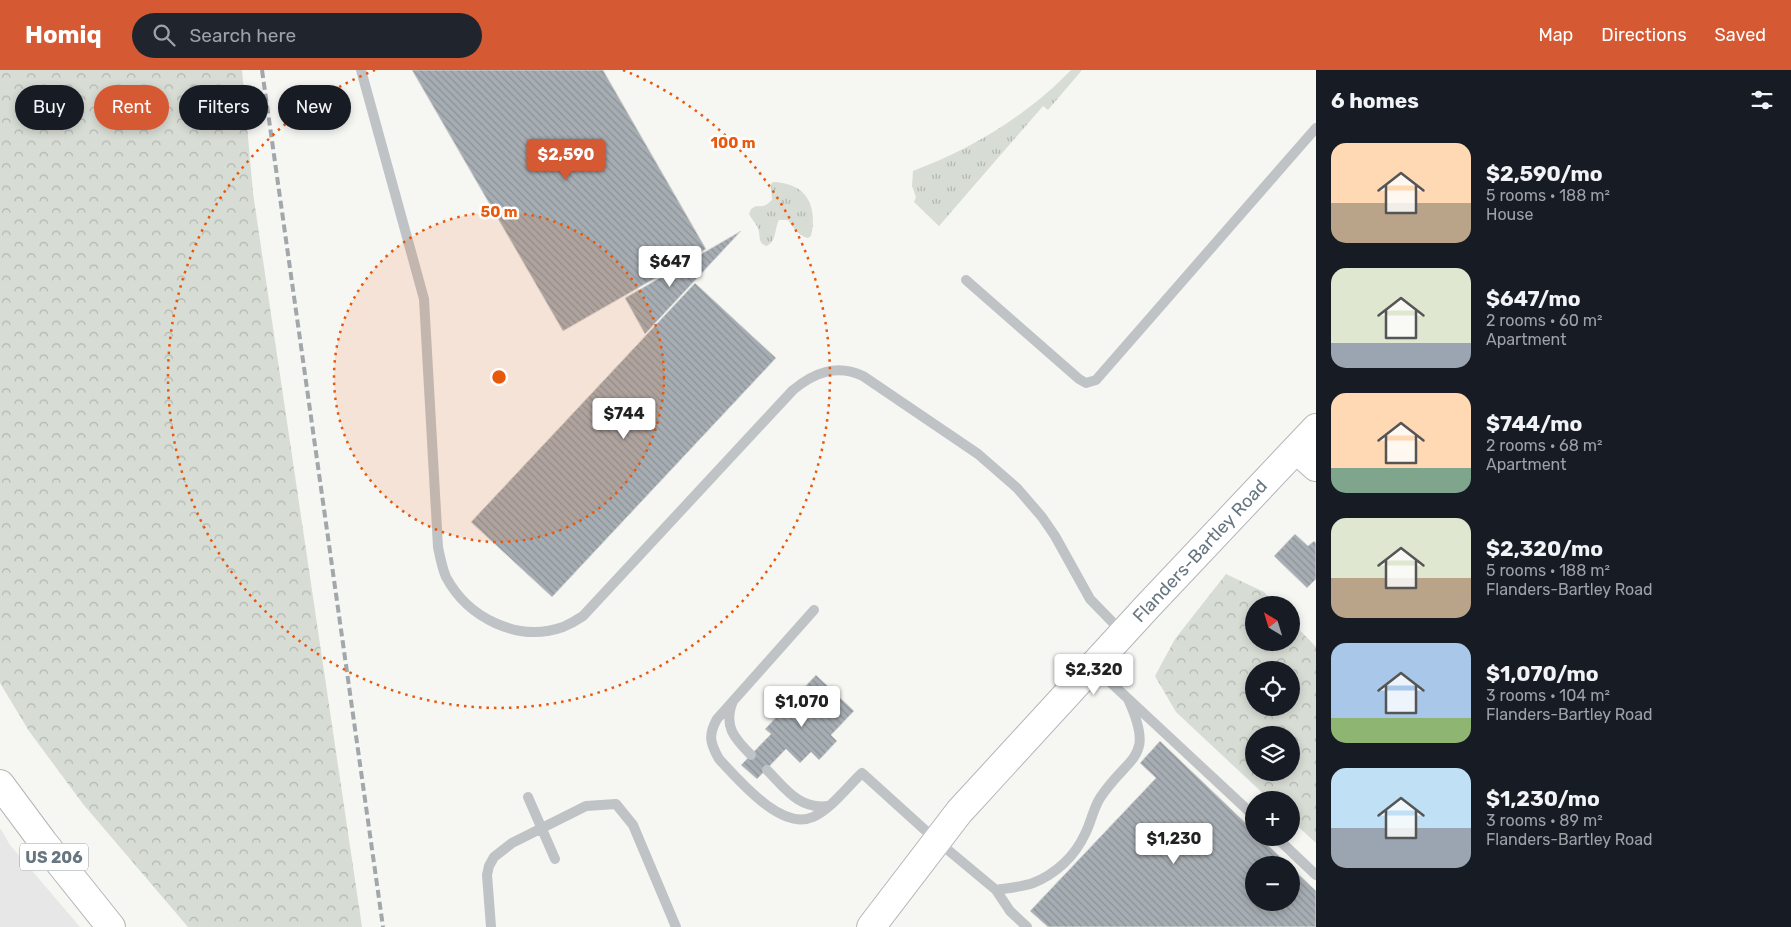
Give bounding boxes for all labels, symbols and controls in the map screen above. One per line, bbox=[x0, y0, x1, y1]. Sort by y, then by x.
search box bbox=[132, 13, 482, 58]
text: Homiq bbox=[25, 21, 102, 49]
icon: search bbox=[150, 21, 178, 49]
text: Search here bbox=[190, 24, 296, 47]
text: Map bbox=[1538, 24, 1573, 46]
text: Directions bbox=[1601, 24, 1687, 46]
text: Saved bbox=[1715, 24, 1766, 46]
chip: Buy bbox=[15, 85, 84, 130]
chip: Rent bbox=[94, 85, 169, 130]
chip: Filters bbox=[179, 85, 268, 130]
chip: New bbox=[278, 85, 351, 130]
icon: filters bbox=[1748, 86, 1776, 114]
text: 6 homes bbox=[1331, 88, 1419, 113]
text: 100 m bbox=[711, 134, 755, 152]
pin: $2,590 bbox=[525, 138, 607, 181]
text: $2,590 bbox=[537, 145, 595, 164]
text: $2,590/mo bbox=[1486, 161, 1603, 186]
icon: home bbox=[1371, 163, 1431, 223]
text: 5 rooms · 188 m² bbox=[1486, 186, 1610, 205]
text: 50 m bbox=[481, 203, 517, 221]
text: House bbox=[1486, 205, 1533, 224]
pin: $647 bbox=[640, 246, 700, 288]
text: $647 bbox=[650, 252, 690, 271]
text: $647/mo bbox=[1486, 286, 1581, 311]
icon: home bbox=[1371, 288, 1431, 348]
text: 2 rooms · 60 m² bbox=[1486, 311, 1603, 330]
text: Apartment bbox=[1486, 330, 1566, 349]
centre of rings bbox=[490, 368, 508, 386]
pin: $744 bbox=[594, 398, 654, 440]
text: $744 bbox=[603, 404, 645, 423]
text: $744/mo bbox=[1486, 411, 1582, 436]
icon: home bbox=[1371, 413, 1431, 473]
text: 2 rooms · 68 m² bbox=[1486, 436, 1603, 455]
text: Apartment bbox=[1486, 455, 1566, 474]
street label: Flanders-Bartley Road bbox=[1128, 475, 1272, 627]
text: $2,320/mo bbox=[1486, 536, 1603, 561]
icon: home bbox=[1371, 538, 1431, 598]
text: 5 rooms · 188 m² bbox=[1486, 561, 1610, 580]
text: Flanders-Bartley Road bbox=[1486, 580, 1653, 599]
north arrow bbox=[1245, 596, 1300, 651]
map controls bbox=[1245, 596, 1300, 911]
pin: $2,320 bbox=[1053, 654, 1135, 696]
text: $2,320 bbox=[1065, 660, 1123, 679]
button: locate bbox=[1245, 661, 1300, 716]
text: $1,070/mo bbox=[1486, 661, 1599, 686]
icon: home bbox=[1371, 663, 1431, 723]
pin: $1,070 bbox=[761, 686, 843, 728]
text: 3 rooms · 104 m² bbox=[1486, 686, 1610, 705]
text: $1,070 bbox=[775, 692, 829, 711]
text: Flanders-Bartley Road bbox=[1486, 705, 1653, 724]
button: layers bbox=[1245, 726, 1300, 781]
text: $1,230/mo bbox=[1486, 786, 1600, 811]
icon: home bbox=[1371, 788, 1431, 848]
button: + bbox=[1245, 791, 1300, 846]
text: 3 rooms · 89 m² bbox=[1486, 811, 1603, 830]
pin: $1,230 bbox=[1133, 822, 1215, 865]
text: $1,230 bbox=[1147, 829, 1201, 848]
text: Flanders-Bartley Road bbox=[1486, 830, 1653, 849]
road number: US 206 bbox=[20, 844, 88, 870]
button: − bbox=[1245, 856, 1300, 911]

